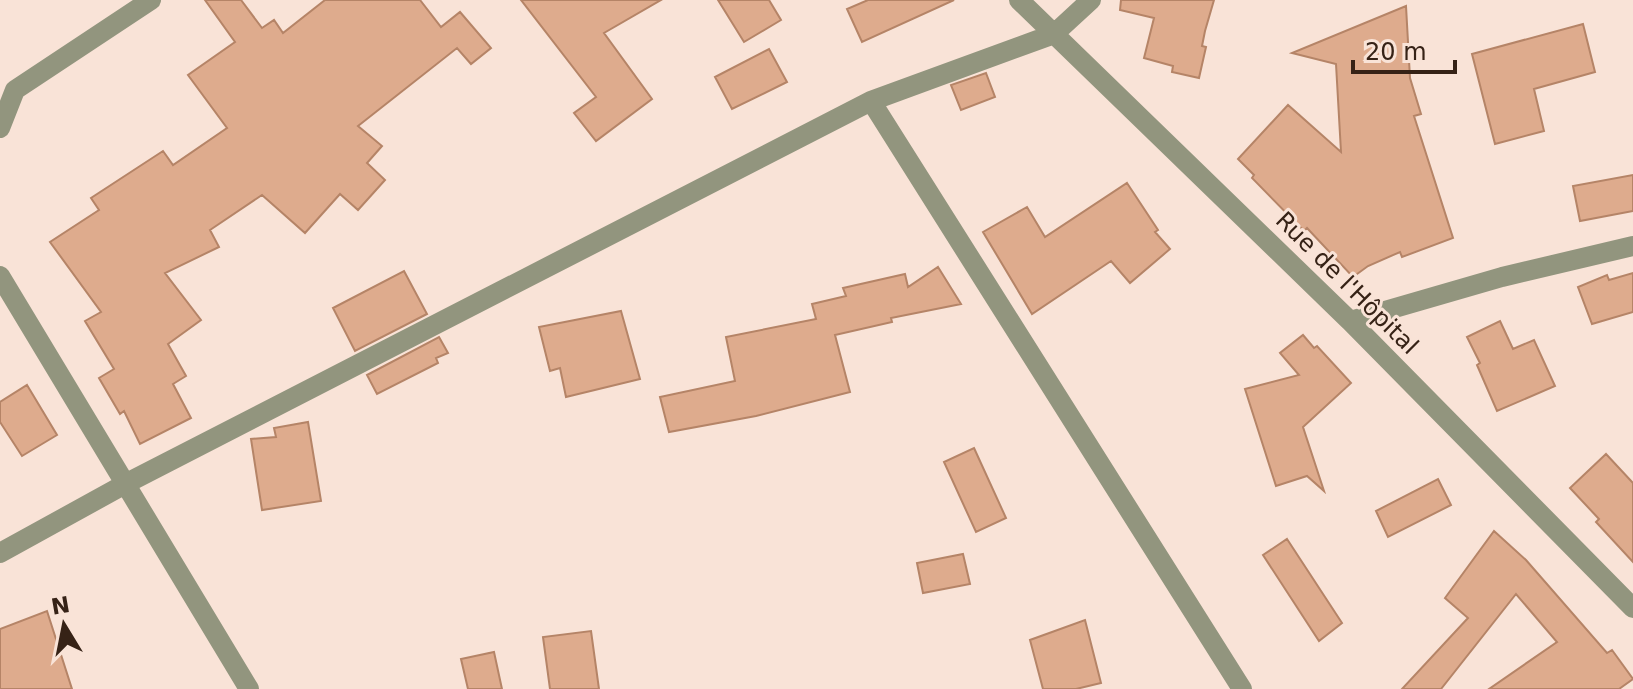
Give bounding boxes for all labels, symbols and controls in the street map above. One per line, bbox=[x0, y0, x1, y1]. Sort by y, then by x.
scale bar bbox=[1353, 24, 1455, 74]
text: 20 m bbox=[1365, 38, 1427, 66]
street label: Rue de l'Hôpital bbox=[1270, 206, 1424, 360]
north arrow bbox=[24, 585, 104, 665]
text: N bbox=[49, 592, 72, 620]

